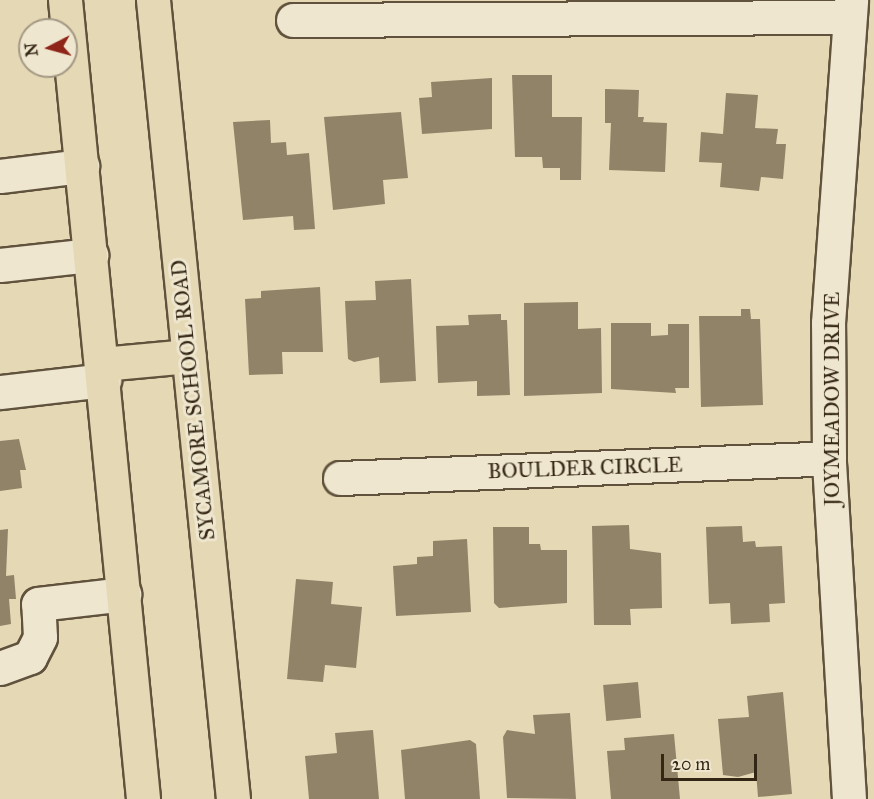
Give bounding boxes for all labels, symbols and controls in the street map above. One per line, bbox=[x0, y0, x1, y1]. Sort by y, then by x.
north arrow bbox=[18, 18, 78, 78]
text: N bbox=[21, 42, 42, 57]
street label: SYCAMORE SCHOOL ROAD bbox=[166, 259, 220, 541]
street label: JOYMEADOW DRIVE bbox=[819, 292, 845, 506]
street label: BOULDER CIRCLE bbox=[487, 452, 683, 484]
scale bar bbox=[664, 742, 760, 780]
text: 20 m bbox=[672, 753, 710, 775]

